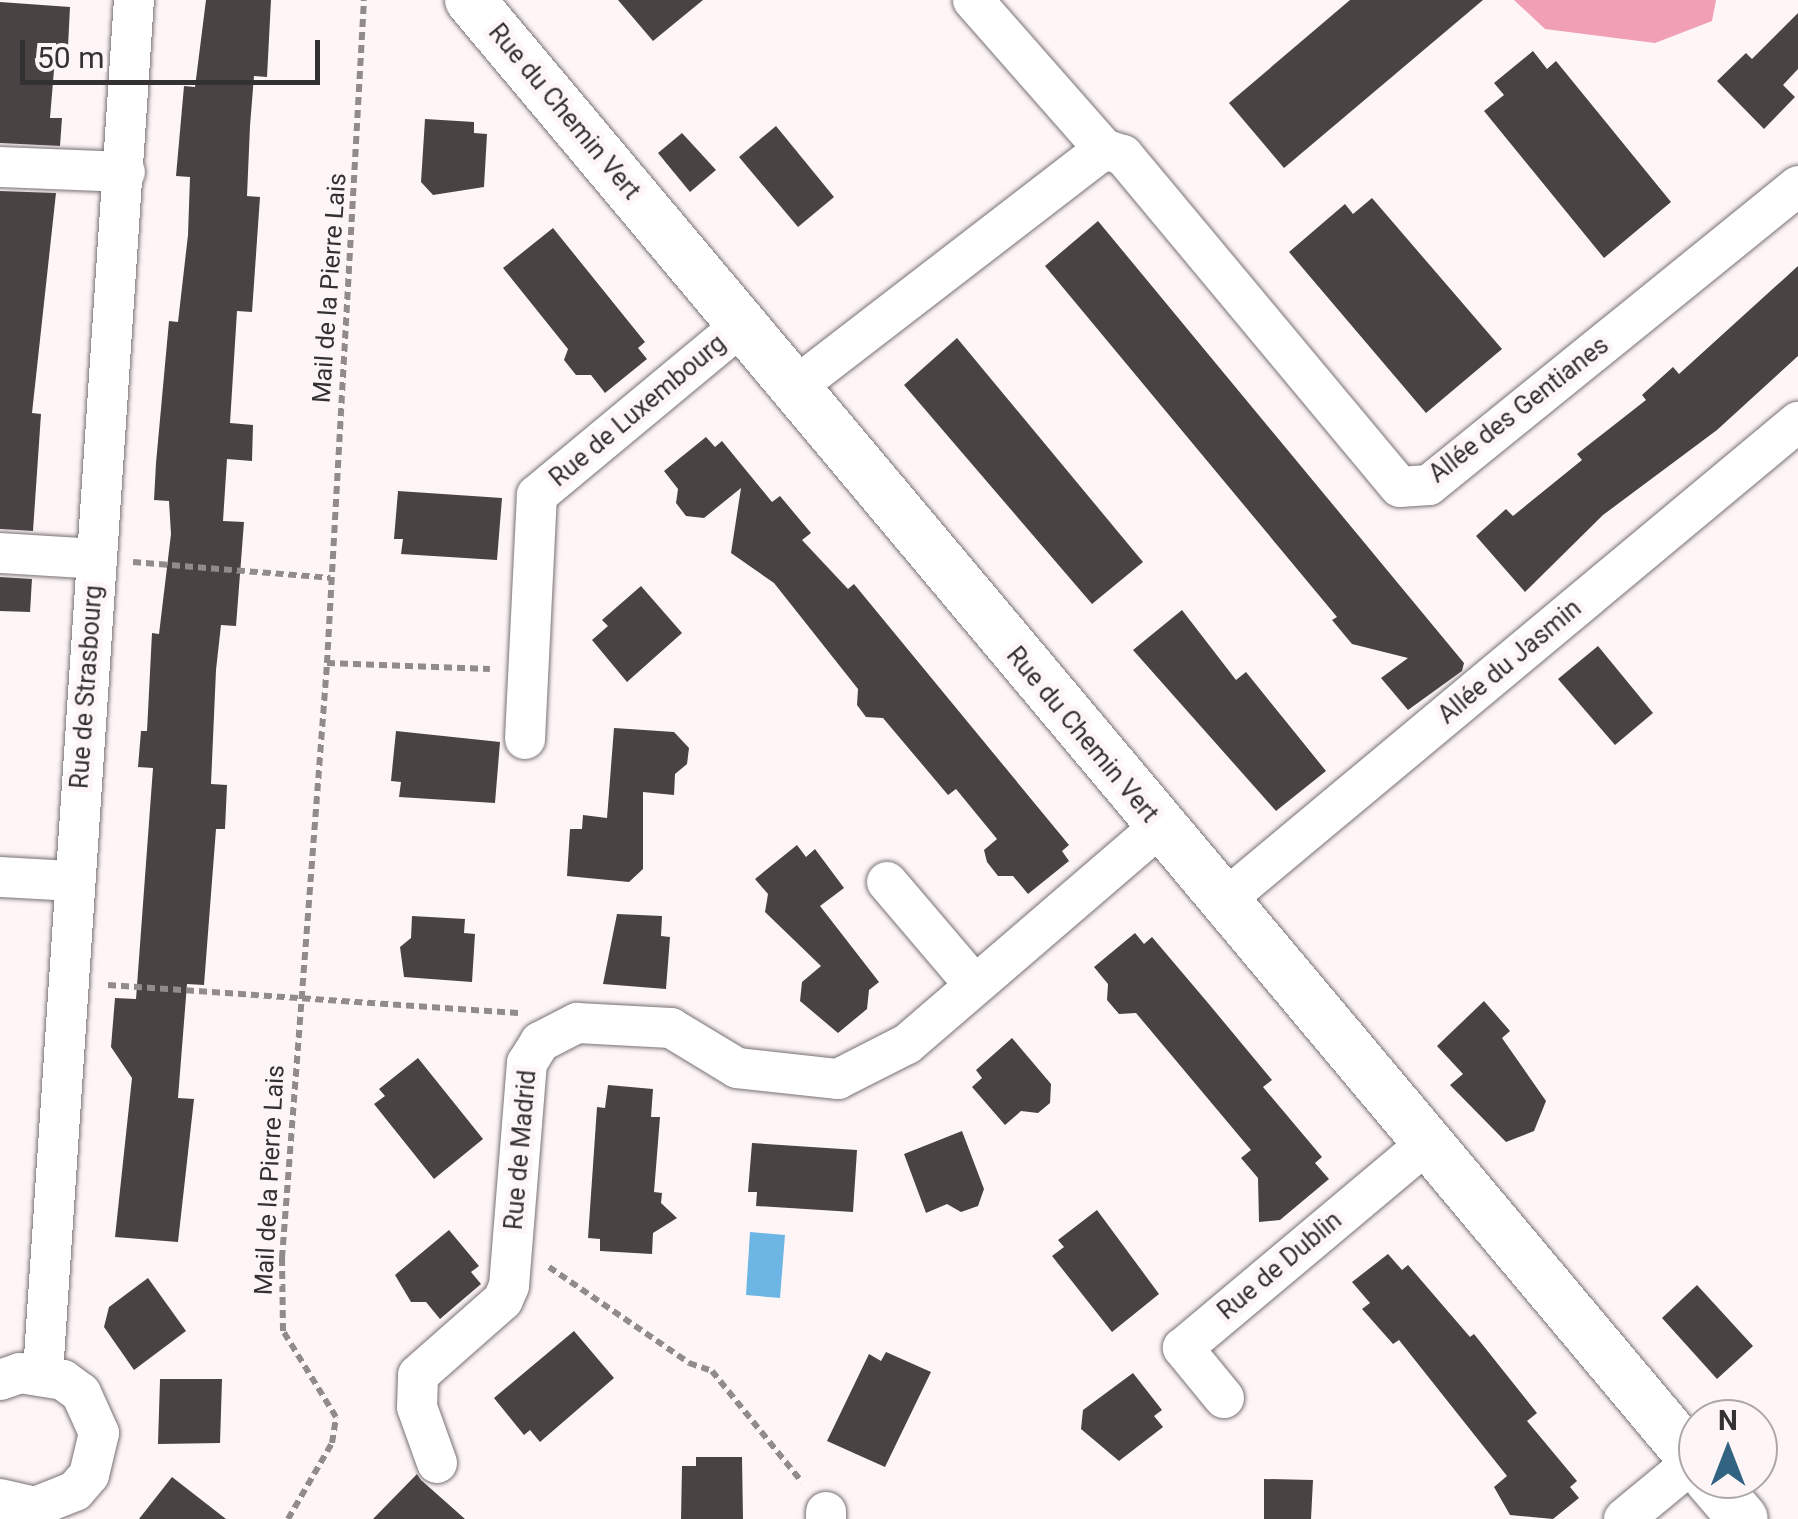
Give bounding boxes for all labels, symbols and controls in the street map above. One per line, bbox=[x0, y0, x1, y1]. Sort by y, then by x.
street label: Rue du Chemin Vert bbox=[482, 18, 646, 206]
scale bar bbox=[25, 20, 325, 82]
text: 50 m bbox=[37, 40, 104, 75]
street label: Mail de la Pierre Lais bbox=[307, 172, 353, 404]
street label: Rue de Luxembourg bbox=[544, 329, 732, 493]
street label: Allée des Gentianes bbox=[1423, 331, 1615, 489]
street label: Rue de Strasbourg bbox=[65, 584, 109, 790]
street label: Allée du Jasmin bbox=[1432, 594, 1588, 730]
street label: Rue du Chemin Vert bbox=[1000, 641, 1164, 829]
street label: Mail de la Pierre Lais bbox=[249, 1064, 291, 1296]
street label: Rue de Madrid bbox=[499, 1069, 543, 1231]
street label: Rue de Dublin bbox=[1212, 1206, 1348, 1326]
north arrow bbox=[1678, 1399, 1778, 1499]
text: N bbox=[1718, 1404, 1738, 1437]

